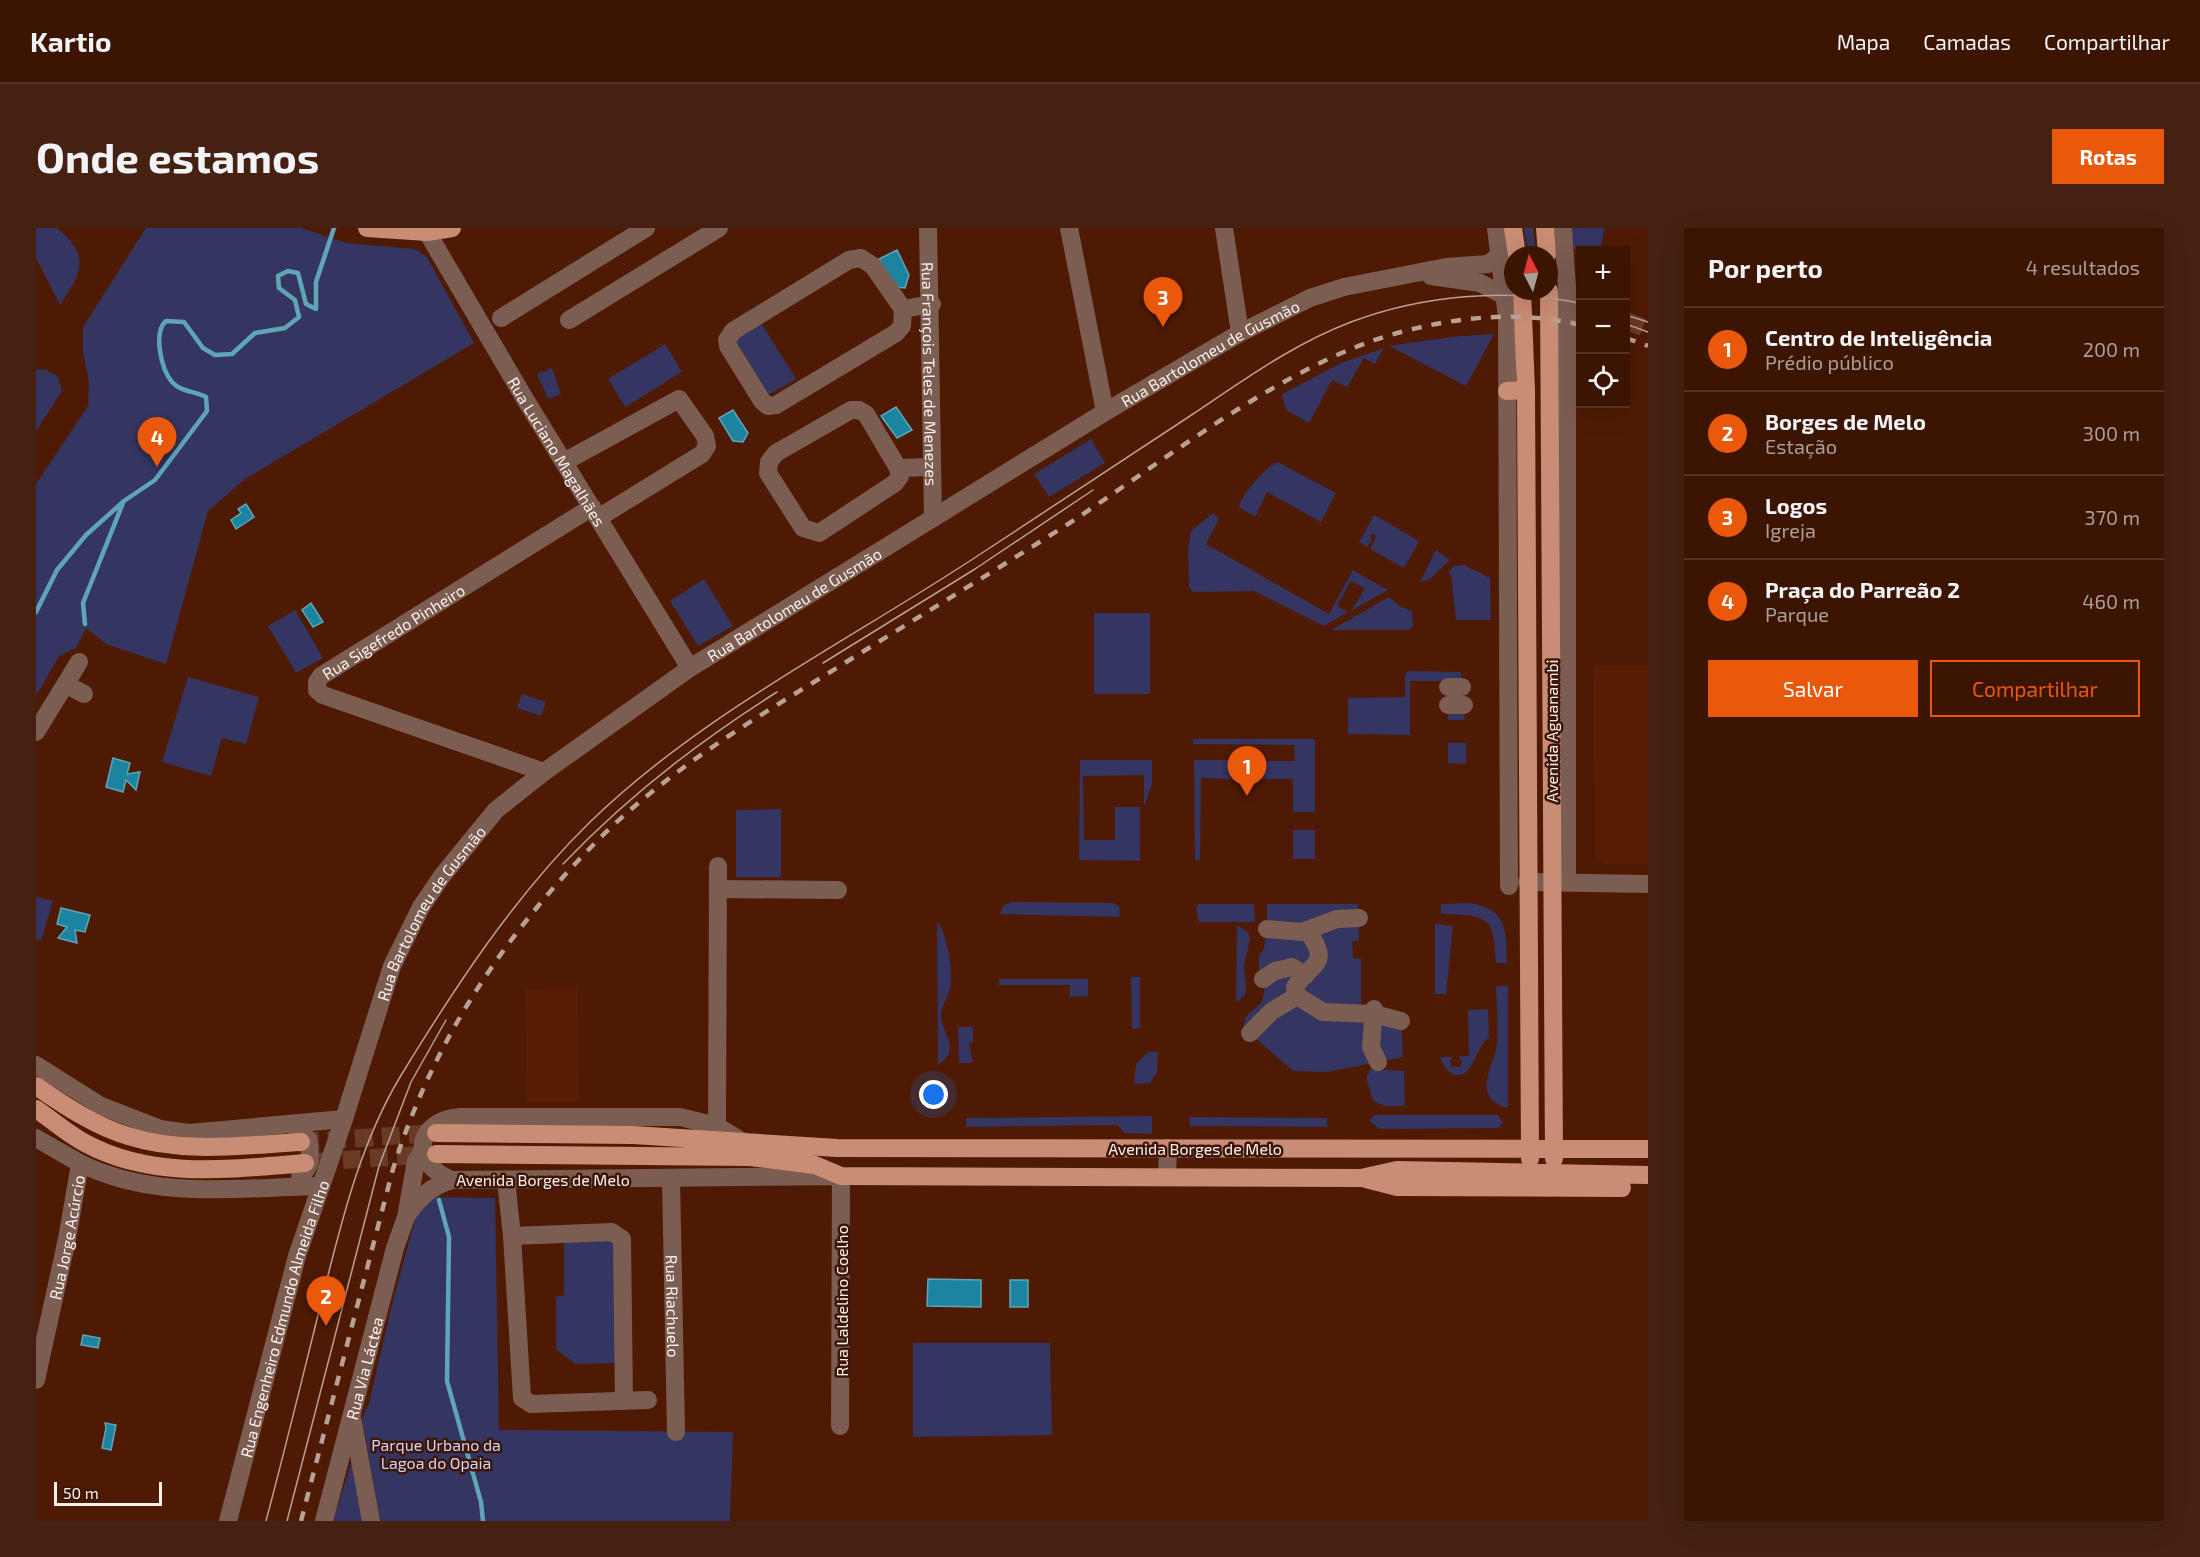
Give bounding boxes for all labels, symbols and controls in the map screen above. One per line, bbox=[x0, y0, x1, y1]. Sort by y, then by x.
text: Kartio bbox=[30, 24, 111, 58]
text: Mapa bbox=[1837, 29, 1890, 54]
text: Camadas bbox=[1923, 29, 2011, 54]
text: Compartilhar bbox=[2044, 29, 2170, 54]
button: Rotas bbox=[2052, 129, 2164, 184]
text: Onde estamos bbox=[36, 131, 319, 181]
north arrow bbox=[1504, 246, 1558, 300]
map controls bbox=[1576, 246, 1630, 408]
button: + bbox=[1576, 246, 1630, 300]
text: Por perto bbox=[1708, 252, 1823, 283]
text: 4 resultados bbox=[2026, 255, 2140, 279]
street label: Rua François Teles de Menezes bbox=[919, 262, 942, 486]
pin: 3 bbox=[1144, 278, 1182, 327]
street label: Rua Bartolomeu de Gusmão bbox=[1117, 296, 1302, 410]
button: − bbox=[1576, 300, 1630, 354]
text: Centro de Inteligência bbox=[1765, 324, 1992, 350]
text: 1 bbox=[1723, 337, 1732, 361]
text: 200 m bbox=[2083, 337, 2140, 361]
text: Prédio público bbox=[1765, 350, 1894, 374]
button: locate bbox=[1576, 354, 1630, 408]
street label: Rua Luciano Magalhães bbox=[504, 373, 610, 529]
text: Borges de Melo bbox=[1765, 408, 1926, 434]
pin: 4 bbox=[138, 418, 176, 467]
text: 2 bbox=[1722, 421, 1733, 445]
text: 300 m bbox=[2083, 421, 2140, 445]
text: Estação bbox=[1765, 434, 1837, 458]
text: Logos bbox=[1765, 492, 1827, 518]
text: 3 bbox=[1722, 505, 1733, 529]
text: 370 m bbox=[2085, 505, 2140, 529]
text: Igreja bbox=[1765, 518, 1816, 542]
street label: Rua Bartolomeu de Gusmão bbox=[703, 543, 885, 665]
text: Praça do Parreão 2 bbox=[1765, 576, 1960, 602]
street label: Rua Sigefredo Pinheiro bbox=[318, 579, 468, 683]
text: 4 bbox=[1721, 589, 1734, 613]
text: 460 m bbox=[2082, 589, 2140, 613]
text: Parque bbox=[1765, 602, 1829, 626]
street label: Avenida Aguanambi bbox=[1542, 660, 1561, 802]
button: Salvar bbox=[1708, 660, 1918, 717]
button: Compartilhar bbox=[1930, 660, 2140, 717]
pin: 1 bbox=[1228, 746, 1266, 796]
street label: Rua Bartolomeu de Gusmão bbox=[372, 822, 489, 1003]
your location bbox=[919, 1080, 948, 1109]
street label: Avenida Borges de Melo bbox=[1108, 1139, 1282, 1158]
street label: Avenida Borges de Melo bbox=[456, 1170, 630, 1189]
street label: Rua Jorge Acúrcio bbox=[44, 1173, 87, 1301]
street label: Rua Engenheiro Edmundo Almeida Filho bbox=[235, 1177, 332, 1459]
street label: Rua Laldelino Coelho bbox=[832, 1225, 851, 1377]
street label: Rua Riachuelo bbox=[663, 1254, 684, 1358]
pin: 2 bbox=[306, 1276, 346, 1326]
street label: Rua Via Láctea bbox=[341, 1315, 386, 1422]
park label: Parque Urbano da Lagoa do Opaia bbox=[371, 1435, 501, 1472]
scale bar bbox=[54, 1479, 162, 1506]
text: 50 m bbox=[63, 1483, 99, 1502]

